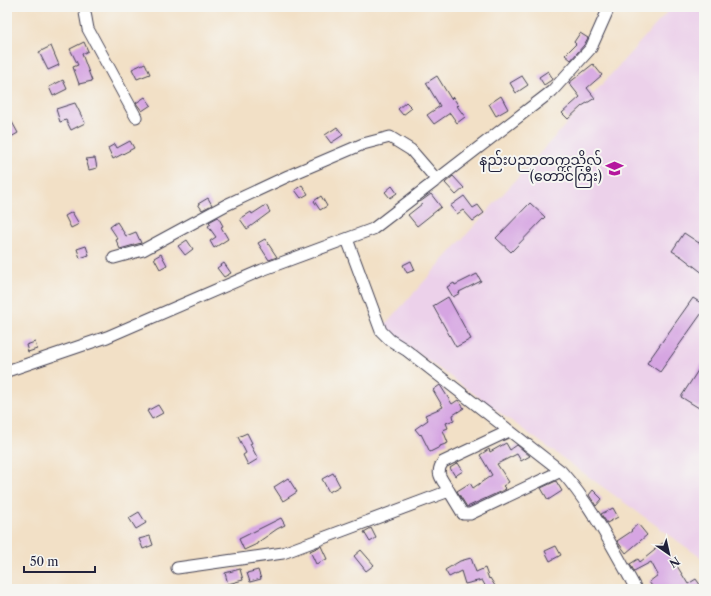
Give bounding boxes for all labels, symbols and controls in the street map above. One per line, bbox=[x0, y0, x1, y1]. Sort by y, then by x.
place label: နည်းပညာတက္ကသိုလ် (တောင်ကြီး) bbox=[479, 150, 602, 188]
school or university icon: နည်းပညာတက္ကသိုလ် (တောင်ကြီး) bbox=[605, 158, 625, 178]
north arrow bbox=[649, 534, 689, 574]
scale bar bbox=[24, 548, 95, 574]
text: 50 m bbox=[30, 554, 59, 569]
text: N bbox=[666, 554, 682, 571]

